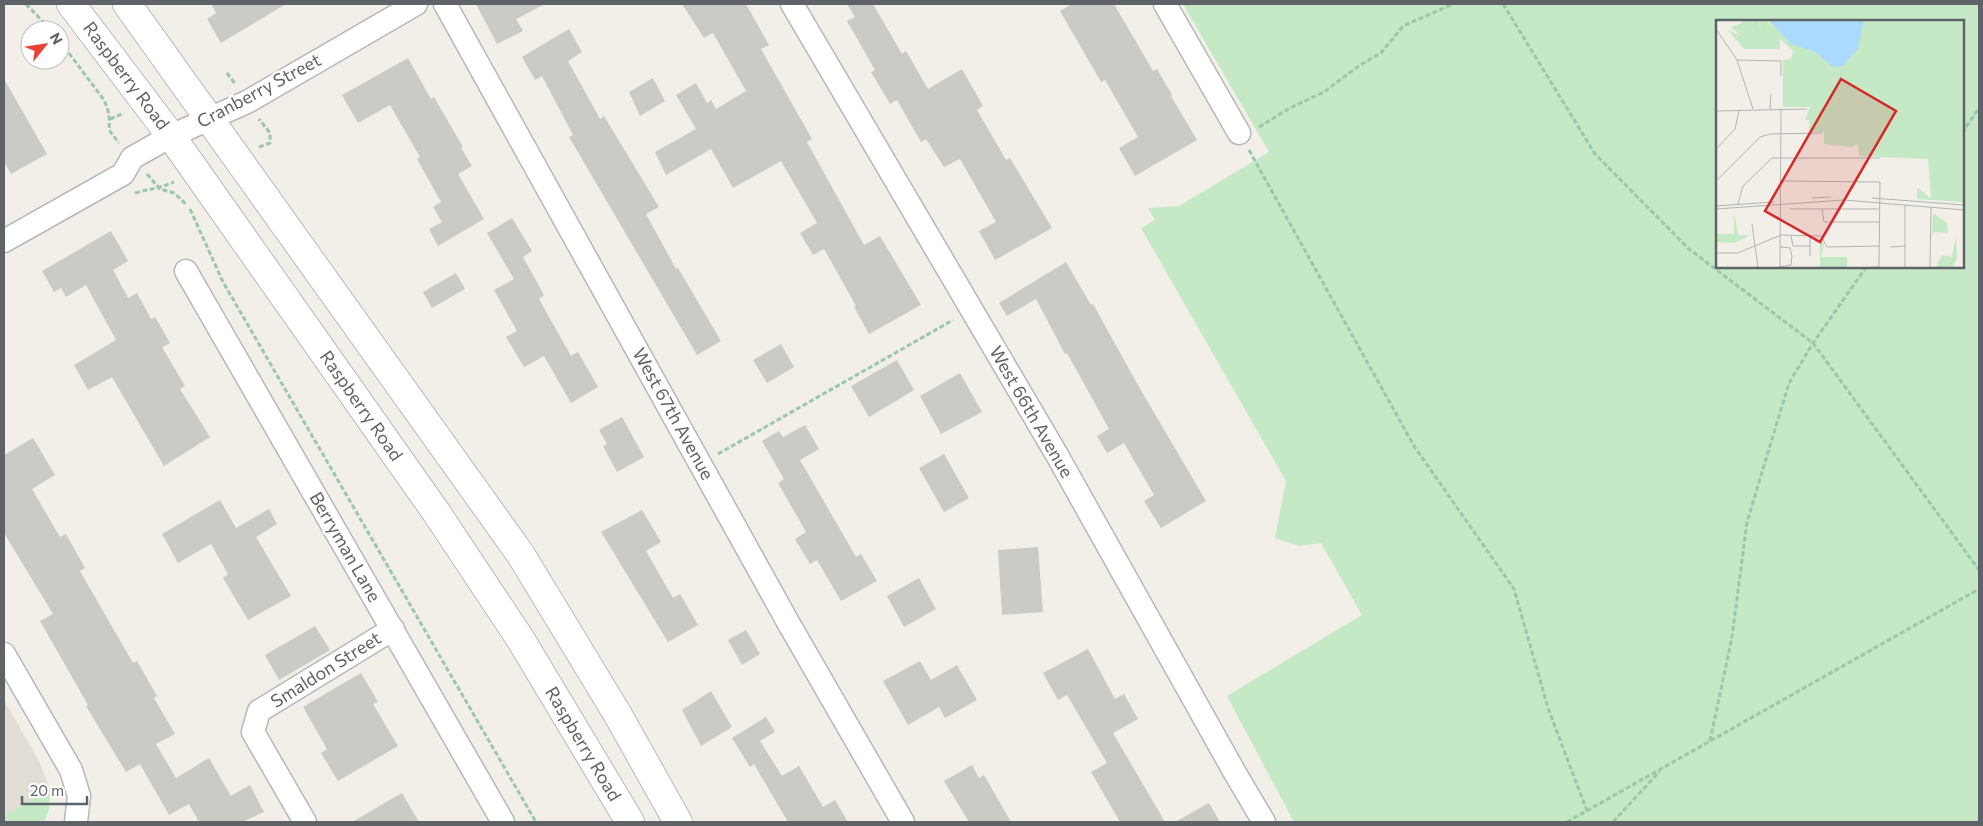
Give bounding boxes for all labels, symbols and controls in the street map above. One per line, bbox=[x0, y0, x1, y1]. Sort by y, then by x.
street label: Raspberry Road bbox=[79, 17, 175, 134]
north arrow bbox=[20, 20, 70, 70]
inset map bbox=[1716, 20, 1963, 268]
text: N bbox=[47, 29, 67, 47]
street label: Cranberry Street bbox=[193, 48, 324, 132]
street label: West 66th Avenue bbox=[985, 342, 1079, 481]
street label: West 67th Avenue bbox=[629, 344, 719, 483]
street label: Raspberry Road bbox=[316, 346, 408, 465]
street label: Berryman Lane bbox=[306, 488, 386, 605]
street label: Smaldon Street bbox=[266, 626, 385, 712]
street label: Raspberry Road bbox=[541, 682, 627, 805]
scale bar bbox=[22, 774, 88, 806]
text: 20 m bbox=[30, 781, 64, 799]

